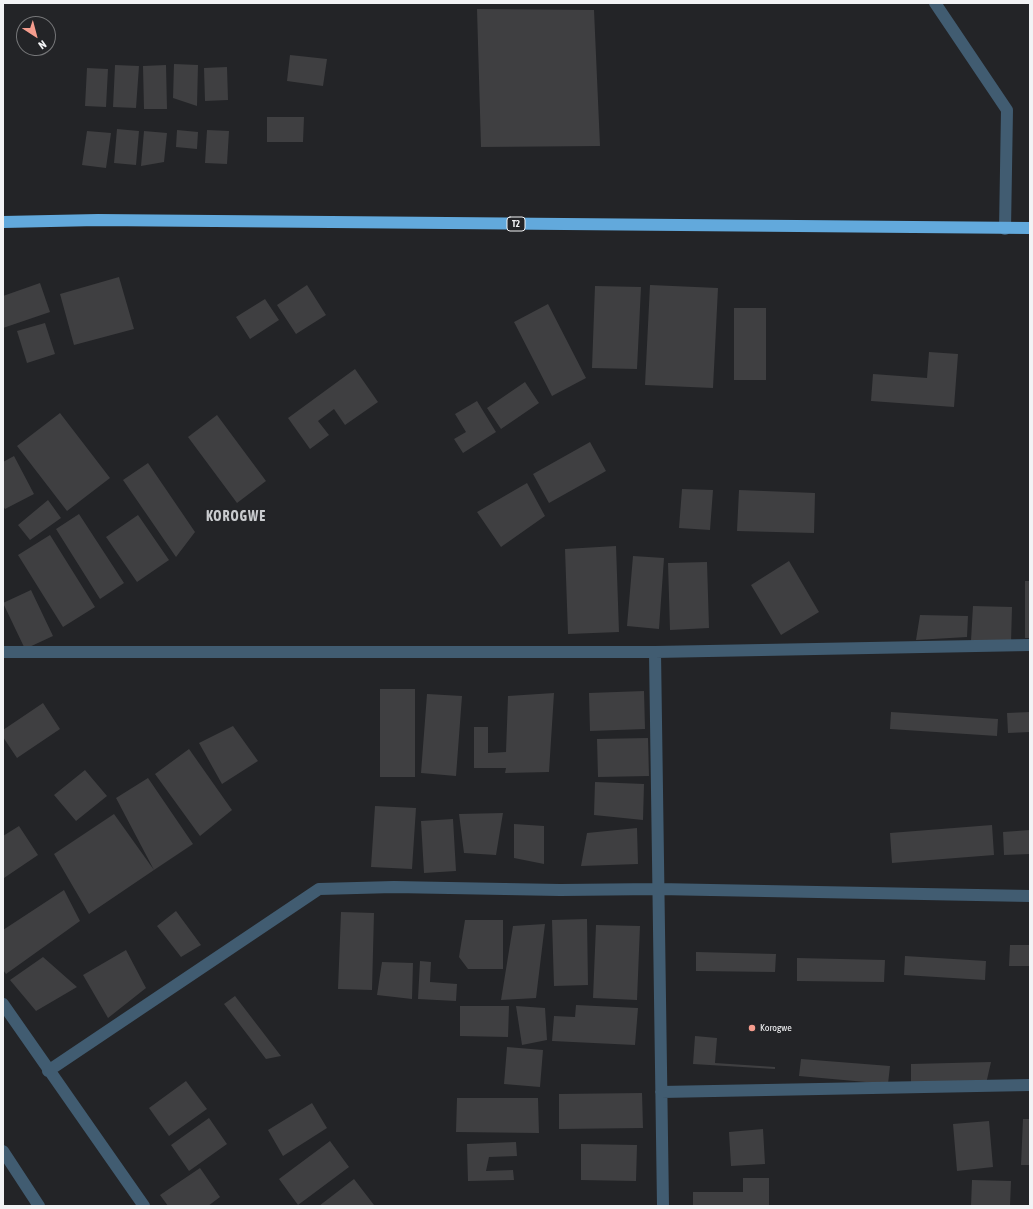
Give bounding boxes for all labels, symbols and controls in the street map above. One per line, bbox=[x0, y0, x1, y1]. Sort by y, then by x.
north arrow bbox=[16, 16, 56, 56]
text: N bbox=[36, 38, 49, 52]
road number: T2 bbox=[507, 217, 525, 231]
district label: KOROGWE bbox=[206, 509, 266, 525]
place label: Korogwe bbox=[760, 1022, 792, 1034]
marker: Korogwe bbox=[747, 1023, 757, 1033]

